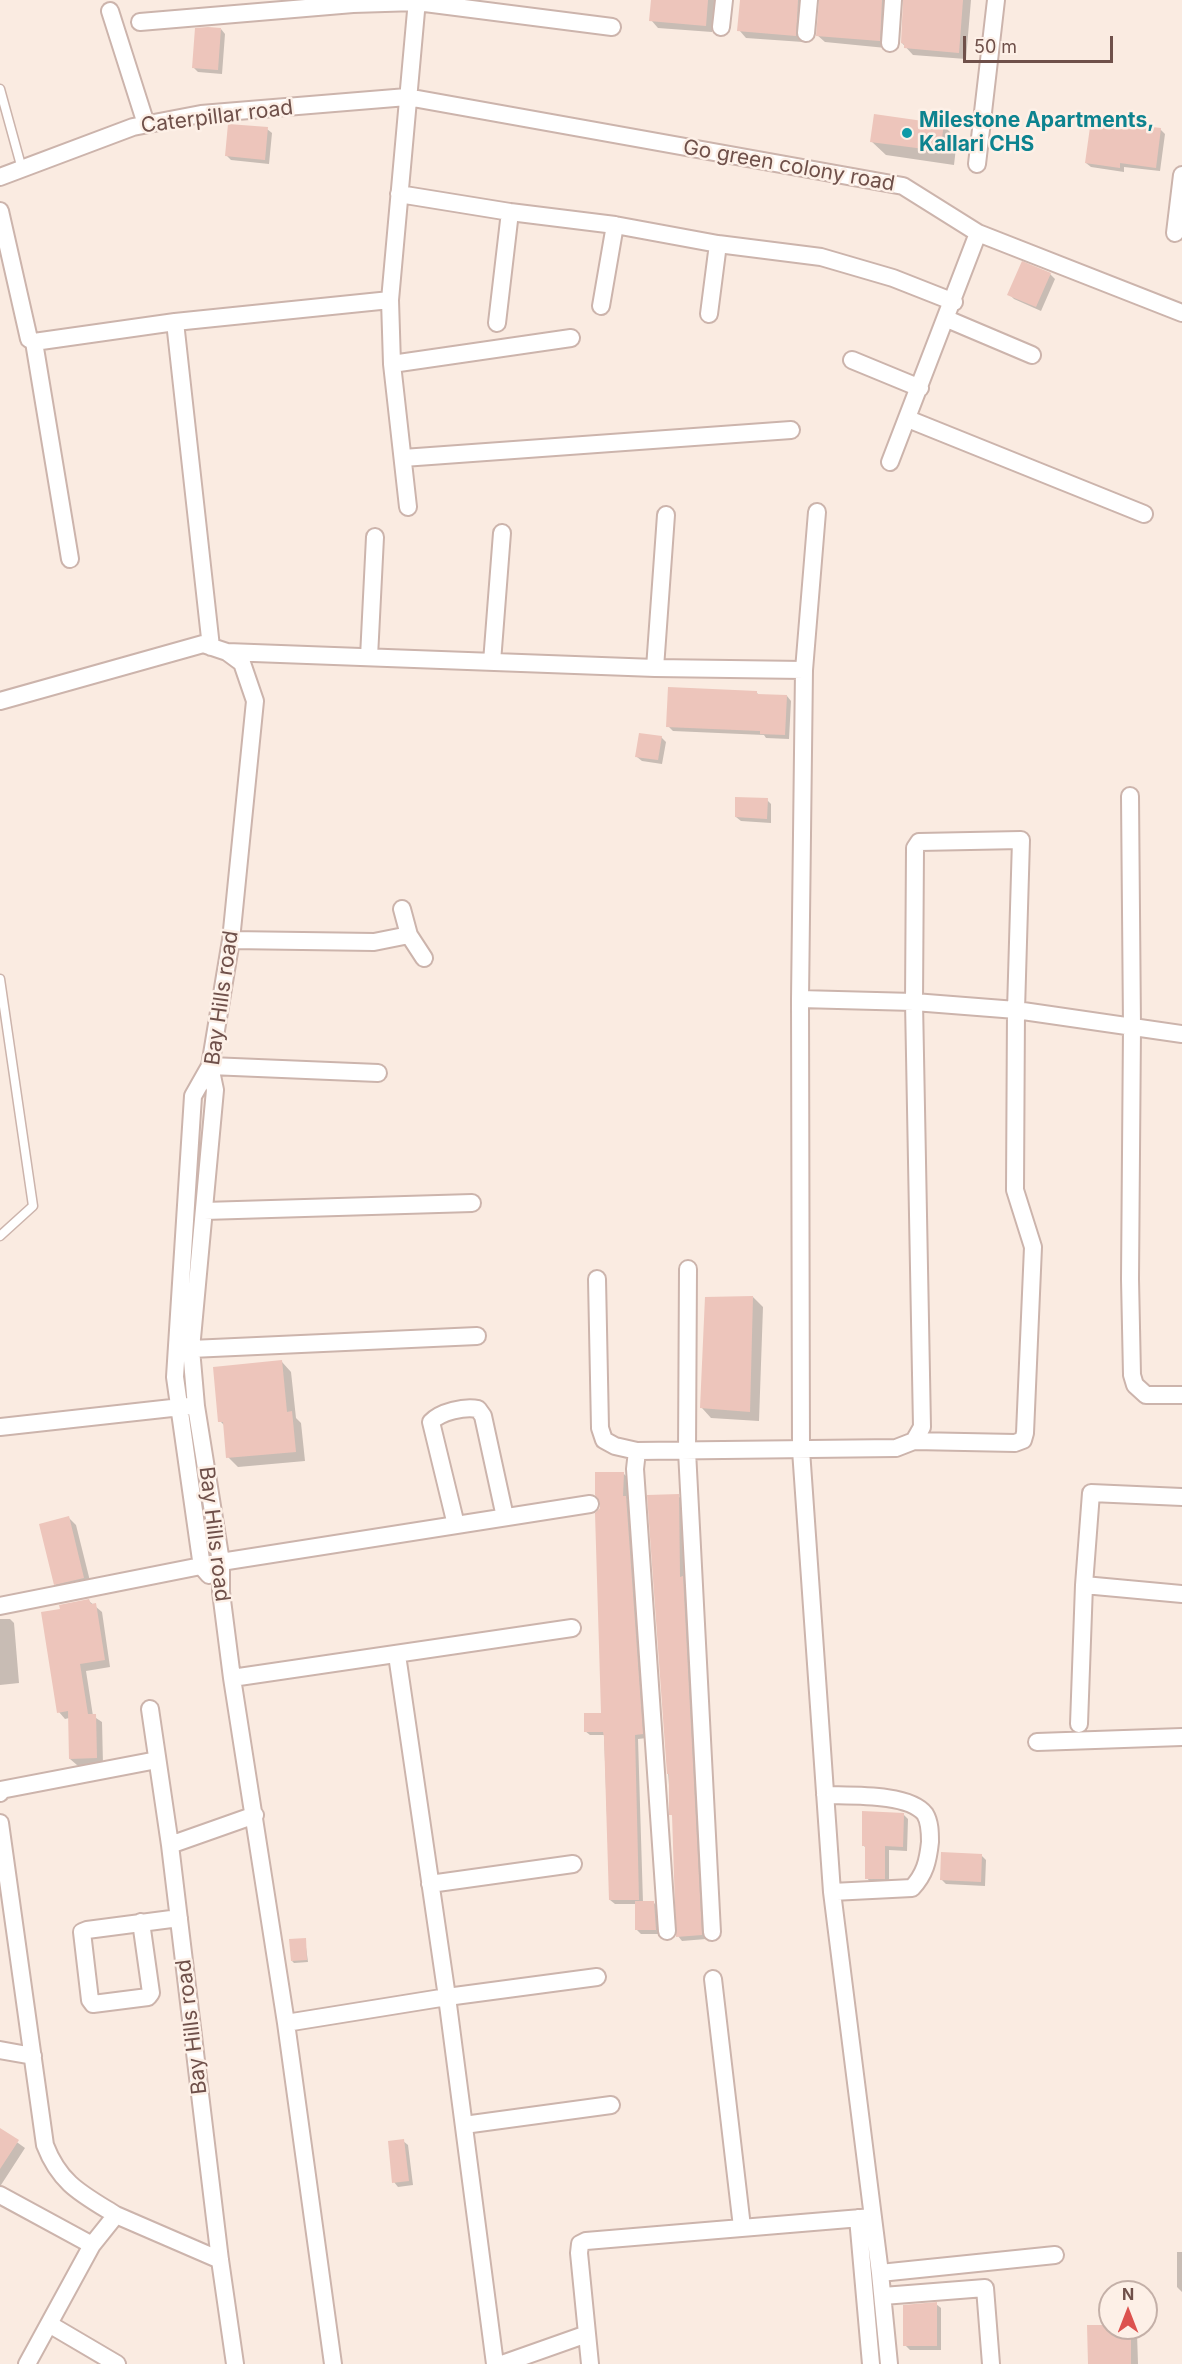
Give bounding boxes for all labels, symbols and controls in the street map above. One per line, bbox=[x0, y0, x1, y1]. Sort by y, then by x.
scale bar bbox=[966, 24, 1116, 62]
text: 50 m bbox=[974, 36, 1017, 57]
street label: Caterpillar road bbox=[140, 95, 294, 139]
place label: Milestone Apartments, Kallari CHS bbox=[919, 108, 1154, 158]
marker: Milestone Apartments, Kallari CHS bbox=[900, 126, 914, 140]
street label: Go green colony road bbox=[681, 135, 897, 197]
street label: Bay Hills road bbox=[200, 929, 244, 1067]
street label: Bay Hills road bbox=[193, 1465, 235, 1603]
street label: Bay Hills road bbox=[171, 1958, 213, 2096]
north arrow bbox=[1098, 2280, 1158, 2340]
text: N bbox=[1122, 2284, 1134, 2304]

